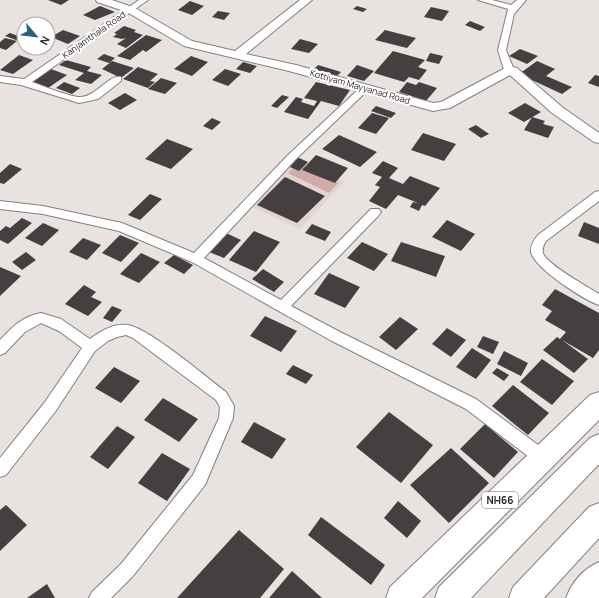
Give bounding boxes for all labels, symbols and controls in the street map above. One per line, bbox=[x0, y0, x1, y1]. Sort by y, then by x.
street label: Kanjamthala Road bbox=[59, 8, 128, 61]
north arrow bbox=[16, 16, 56, 56]
text: N bbox=[37, 34, 54, 48]
street label: Kottiyam Mayyanad Road bbox=[309, 66, 412, 107]
road number: NH66 bbox=[482, 492, 518, 508]

